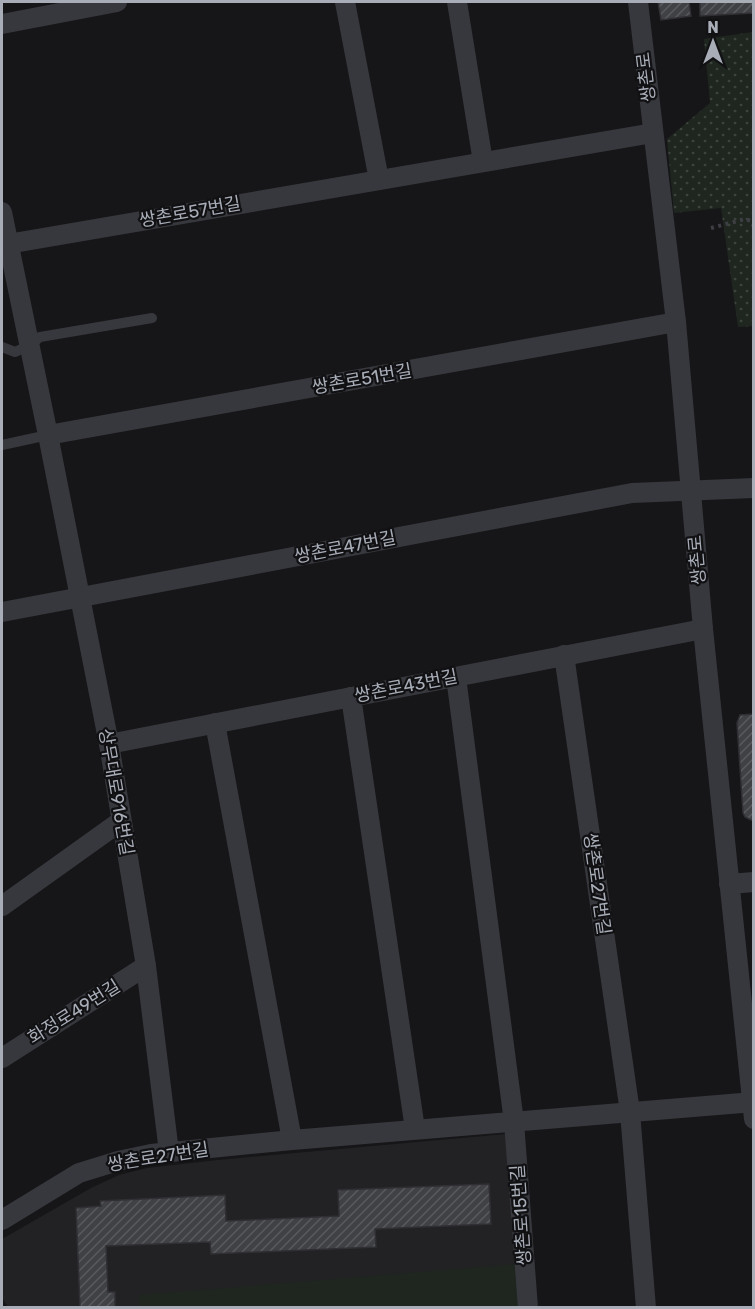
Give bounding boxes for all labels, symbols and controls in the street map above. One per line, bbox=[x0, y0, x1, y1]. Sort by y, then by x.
north arrow bbox=[683, 12, 743, 72]
text: N bbox=[707, 18, 719, 37]
street label: 쌍촌로 bbox=[632, 51, 660, 103]
street label: 쌍촌로57번길 bbox=[138, 192, 242, 232]
street label: 쌍촌로51번길 bbox=[310, 359, 414, 399]
street label: 쌍촌로47번길 bbox=[292, 526, 398, 568]
street label: 쌍촌로 bbox=[684, 534, 710, 586]
street label: 쌍촌로43번길 bbox=[352, 665, 460, 707]
street label: 상무대로916번길 bbox=[94, 727, 138, 857]
street label: 쌍촌로27번길 bbox=[579, 832, 615, 936]
street label: 화정로49번길 bbox=[24, 975, 124, 1049]
street label: 쌍촌로27번길 bbox=[106, 1138, 210, 1176]
street label: 쌍촌로15번길 bbox=[506, 1164, 536, 1266]

